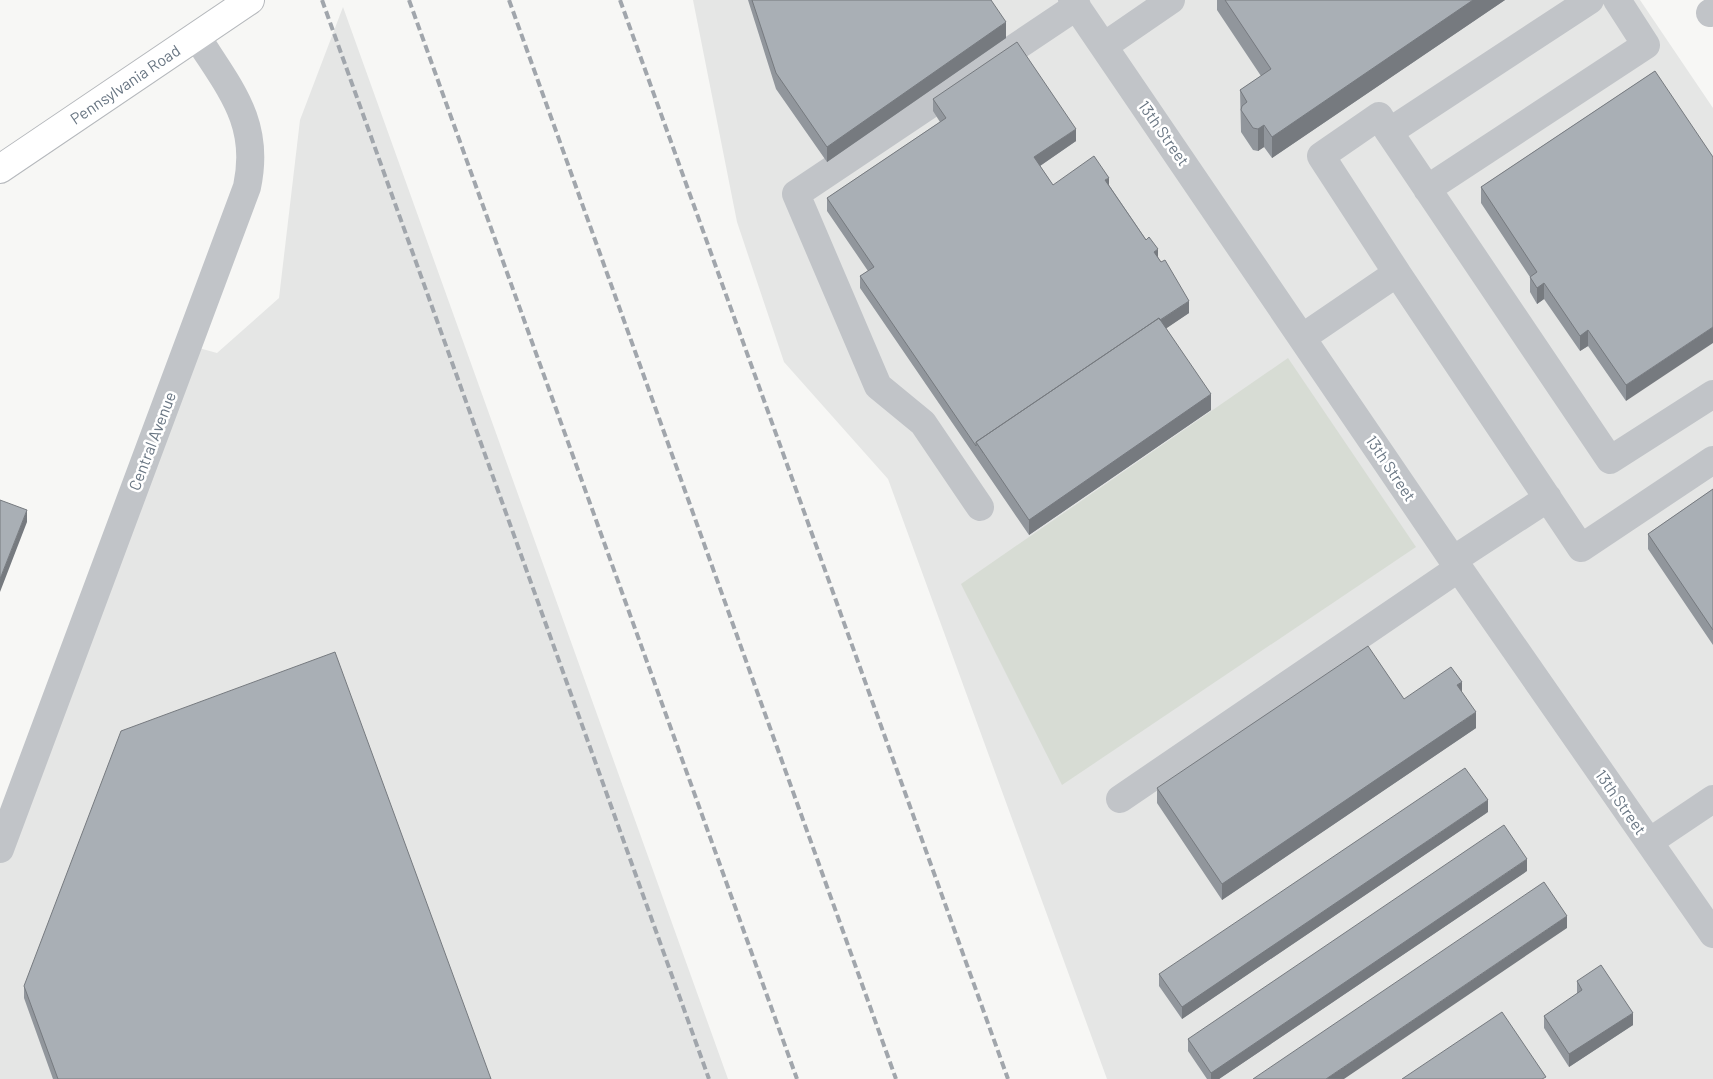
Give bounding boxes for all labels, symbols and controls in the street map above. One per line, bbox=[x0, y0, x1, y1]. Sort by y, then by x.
street label: Pennsylvania Road bbox=[66, 40, 183, 128]
street label: 13th Street bbox=[1135, 96, 1194, 169]
street label: Central Avenue bbox=[124, 389, 179, 493]
street label: 13th Street bbox=[1363, 431, 1420, 504]
street label: 13th Street bbox=[1592, 765, 1651, 838]

